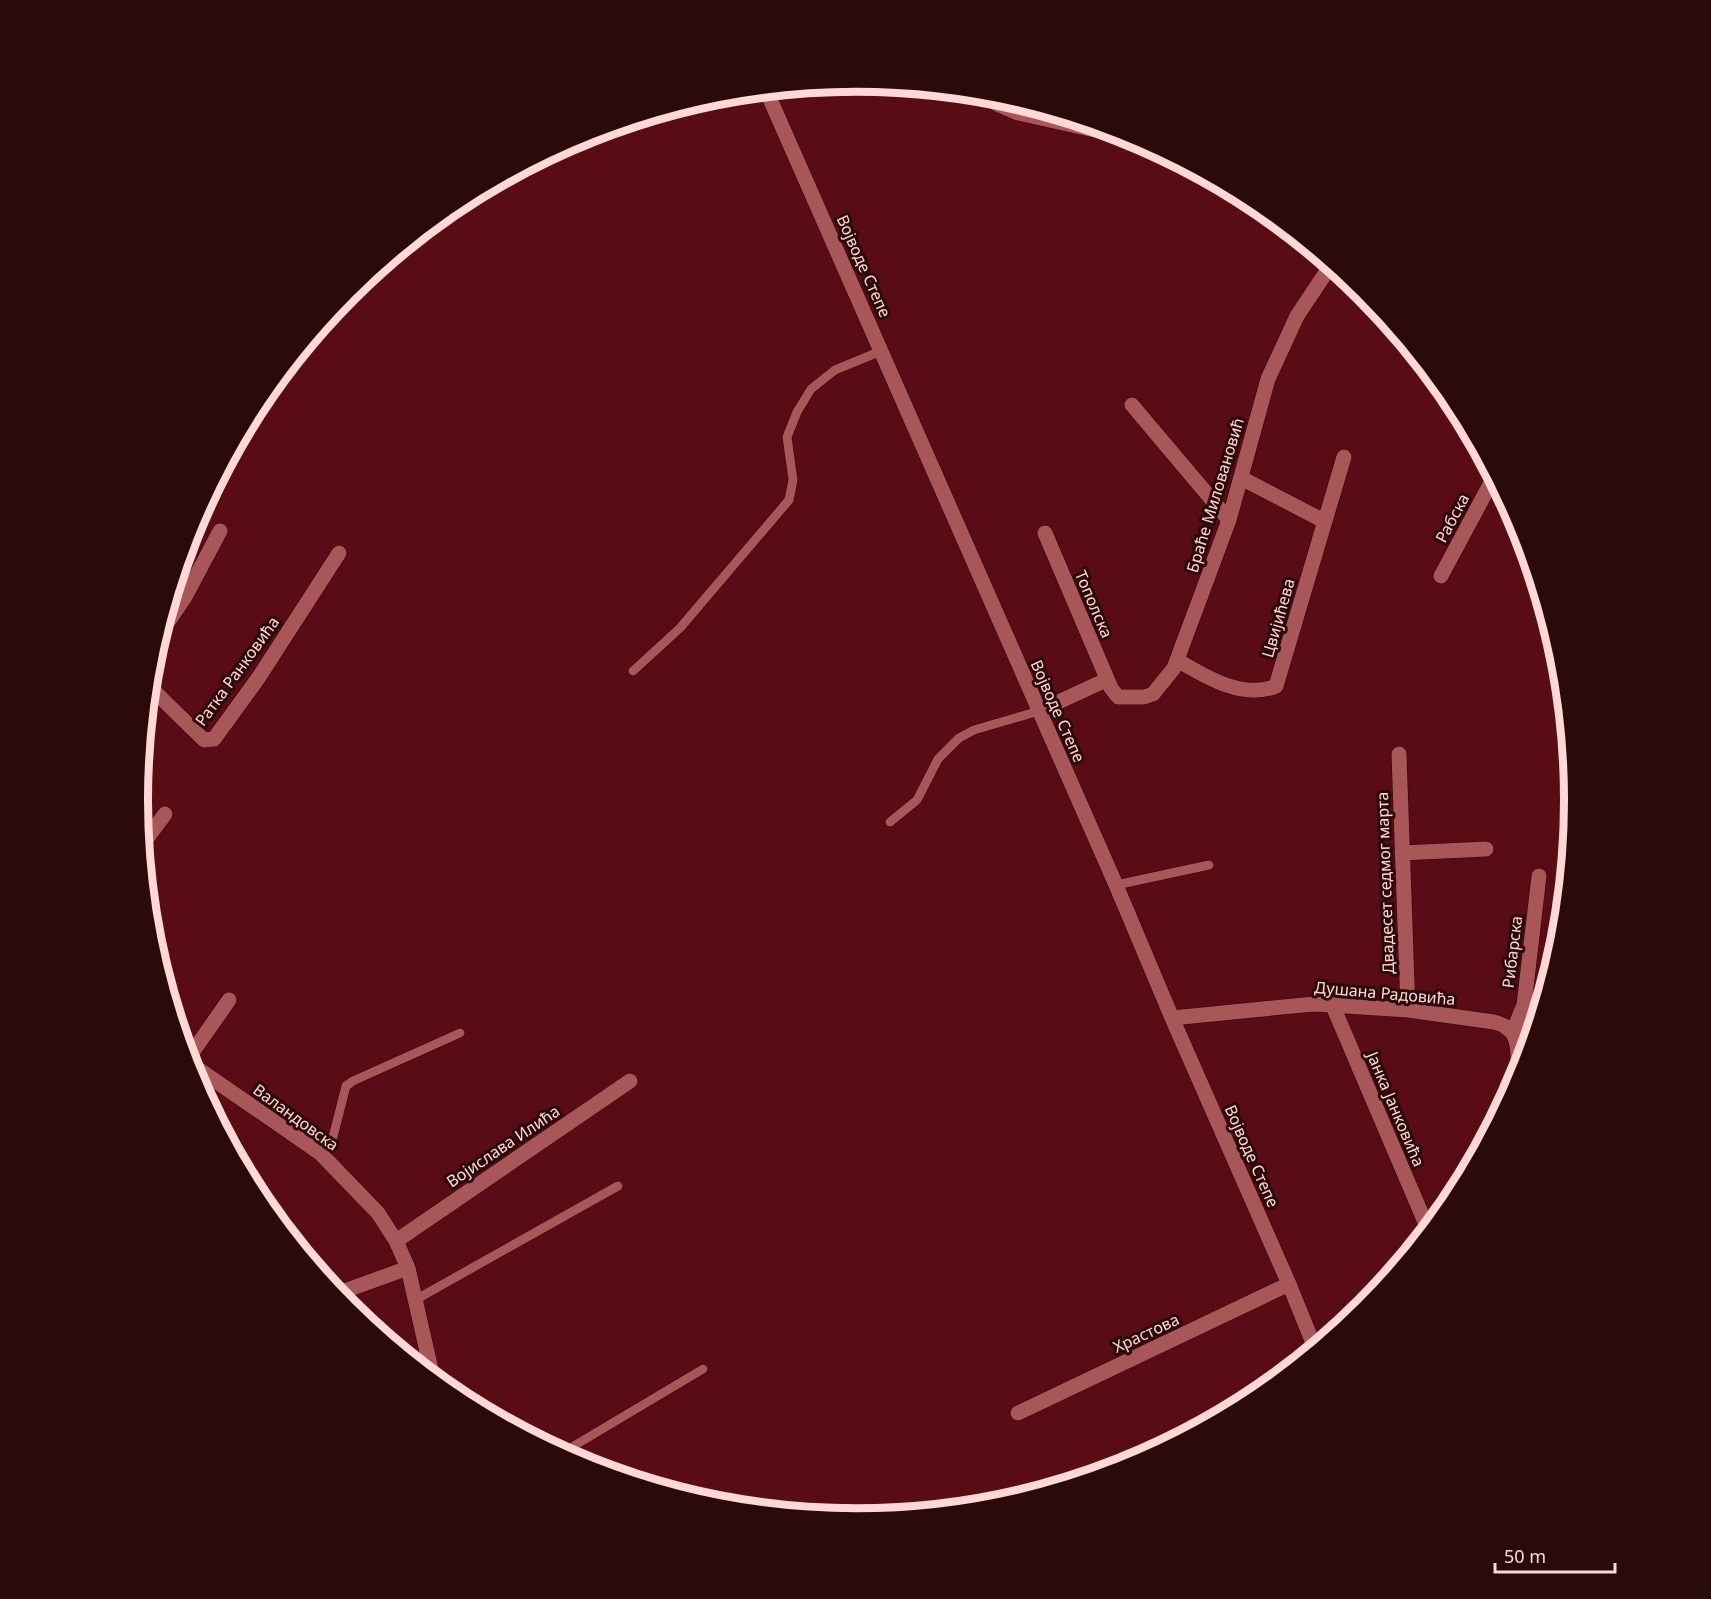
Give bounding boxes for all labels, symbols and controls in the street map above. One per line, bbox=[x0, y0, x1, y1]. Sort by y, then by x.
street label: Војводе Степе bbox=[832, 211, 896, 321]
street label: Браће Миловановић bbox=[1181, 415, 1249, 575]
street label: Рабска bbox=[1430, 490, 1474, 546]
street label: Тополска bbox=[1070, 567, 1118, 641]
street label: Цвијићева bbox=[1256, 576, 1300, 660]
street label: Ратка Ранковића bbox=[190, 612, 284, 730]
street label: Војводе Степе bbox=[1026, 656, 1090, 766]
street label: Двадесет седмог марта bbox=[1371, 792, 1399, 974]
street label: Рибарска bbox=[1497, 915, 1527, 989]
street label: Душана Радовића bbox=[1314, 976, 1456, 1010]
street label: Јанка Јанковића bbox=[1361, 1046, 1430, 1170]
street label: Валандовска bbox=[249, 1079, 343, 1155]
street label: Војислава Илића bbox=[442, 1100, 564, 1192]
street label: Војводе Степе bbox=[1220, 1101, 1284, 1211]
street label: Храстова bbox=[1109, 1308, 1183, 1358]
scale bar bbox=[1495, 1536, 1615, 1574]
text: 50 m bbox=[1504, 1544, 1546, 1568]

